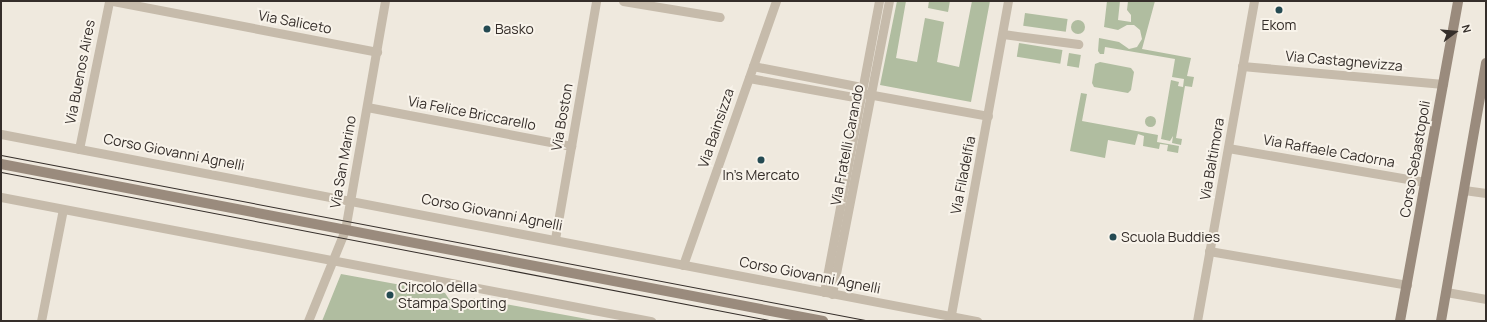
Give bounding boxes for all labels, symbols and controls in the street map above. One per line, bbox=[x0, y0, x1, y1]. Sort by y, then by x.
marker: Ekom bbox=[1274, 5, 1284, 15]
street label: Via Saliceto bbox=[257, 7, 333, 37]
north arrow bbox=[1435, 12, 1475, 52]
place label: Ekom bbox=[1262, 17, 1296, 33]
street label: Via Buenos Aires bbox=[62, 18, 98, 126]
place label: Basko bbox=[495, 21, 534, 37]
text: N bbox=[1459, 23, 1475, 34]
marker: Basko bbox=[482, 24, 492, 34]
street label: Via Castagnevizza bbox=[1285, 48, 1403, 74]
street label: Via Boston bbox=[548, 82, 576, 152]
street label: Via Fratelli Carando bbox=[827, 83, 867, 207]
street label: Via Bainsizza bbox=[695, 86, 737, 170]
street label: Via Felice Briccarello bbox=[407, 92, 537, 134]
street label: Corso Sebastopoli bbox=[1396, 99, 1434, 219]
street label: Via San Marino bbox=[327, 114, 359, 210]
street label: Via Baltimora bbox=[1197, 117, 1227, 201]
street label: Corso Giovanni Agnelli bbox=[102, 130, 246, 174]
street label: Via Raffaele Cadorna bbox=[1262, 131, 1396, 171]
street label: Via Filadelfia bbox=[947, 134, 979, 216]
marker: In's Mercato bbox=[756, 155, 766, 165]
place label: In's Mercato bbox=[723, 167, 799, 183]
street label: Corso Giovanni Agnelli bbox=[420, 190, 564, 234]
place label: Scuola Buddies bbox=[1121, 229, 1220, 245]
marker: Scuola Buddies bbox=[1108, 232, 1118, 242]
street label: Corso Giovanni Agnelli bbox=[738, 253, 882, 297]
place label: Circolo della Stampa Sporting bbox=[398, 279, 506, 312]
marker: Circolo della Stampa Sporting bbox=[385, 290, 395, 300]

